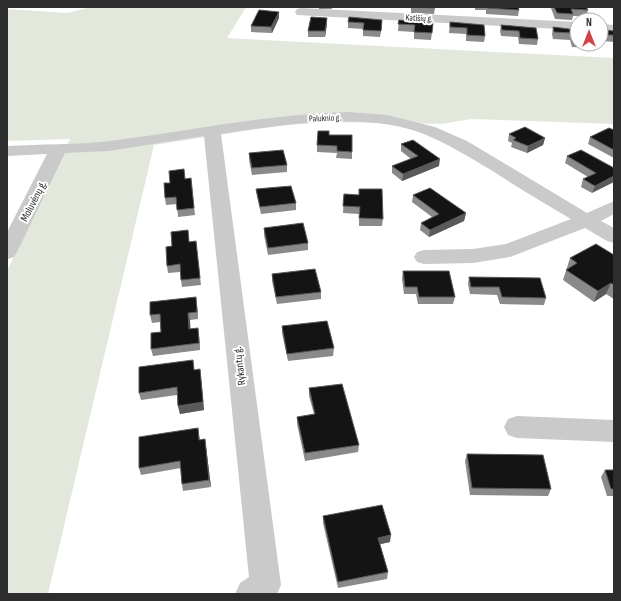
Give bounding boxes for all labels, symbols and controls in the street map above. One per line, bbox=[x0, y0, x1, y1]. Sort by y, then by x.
street label: Katišių g. bbox=[405, 12, 433, 25]
north arrow bbox=[569, 12, 609, 52]
text: N bbox=[586, 16, 592, 29]
street label: Paluknio g. bbox=[309, 112, 341, 125]
street label: Moluvėnų g. bbox=[18, 179, 49, 224]
street label: Rykantų g. bbox=[231, 346, 248, 386]

